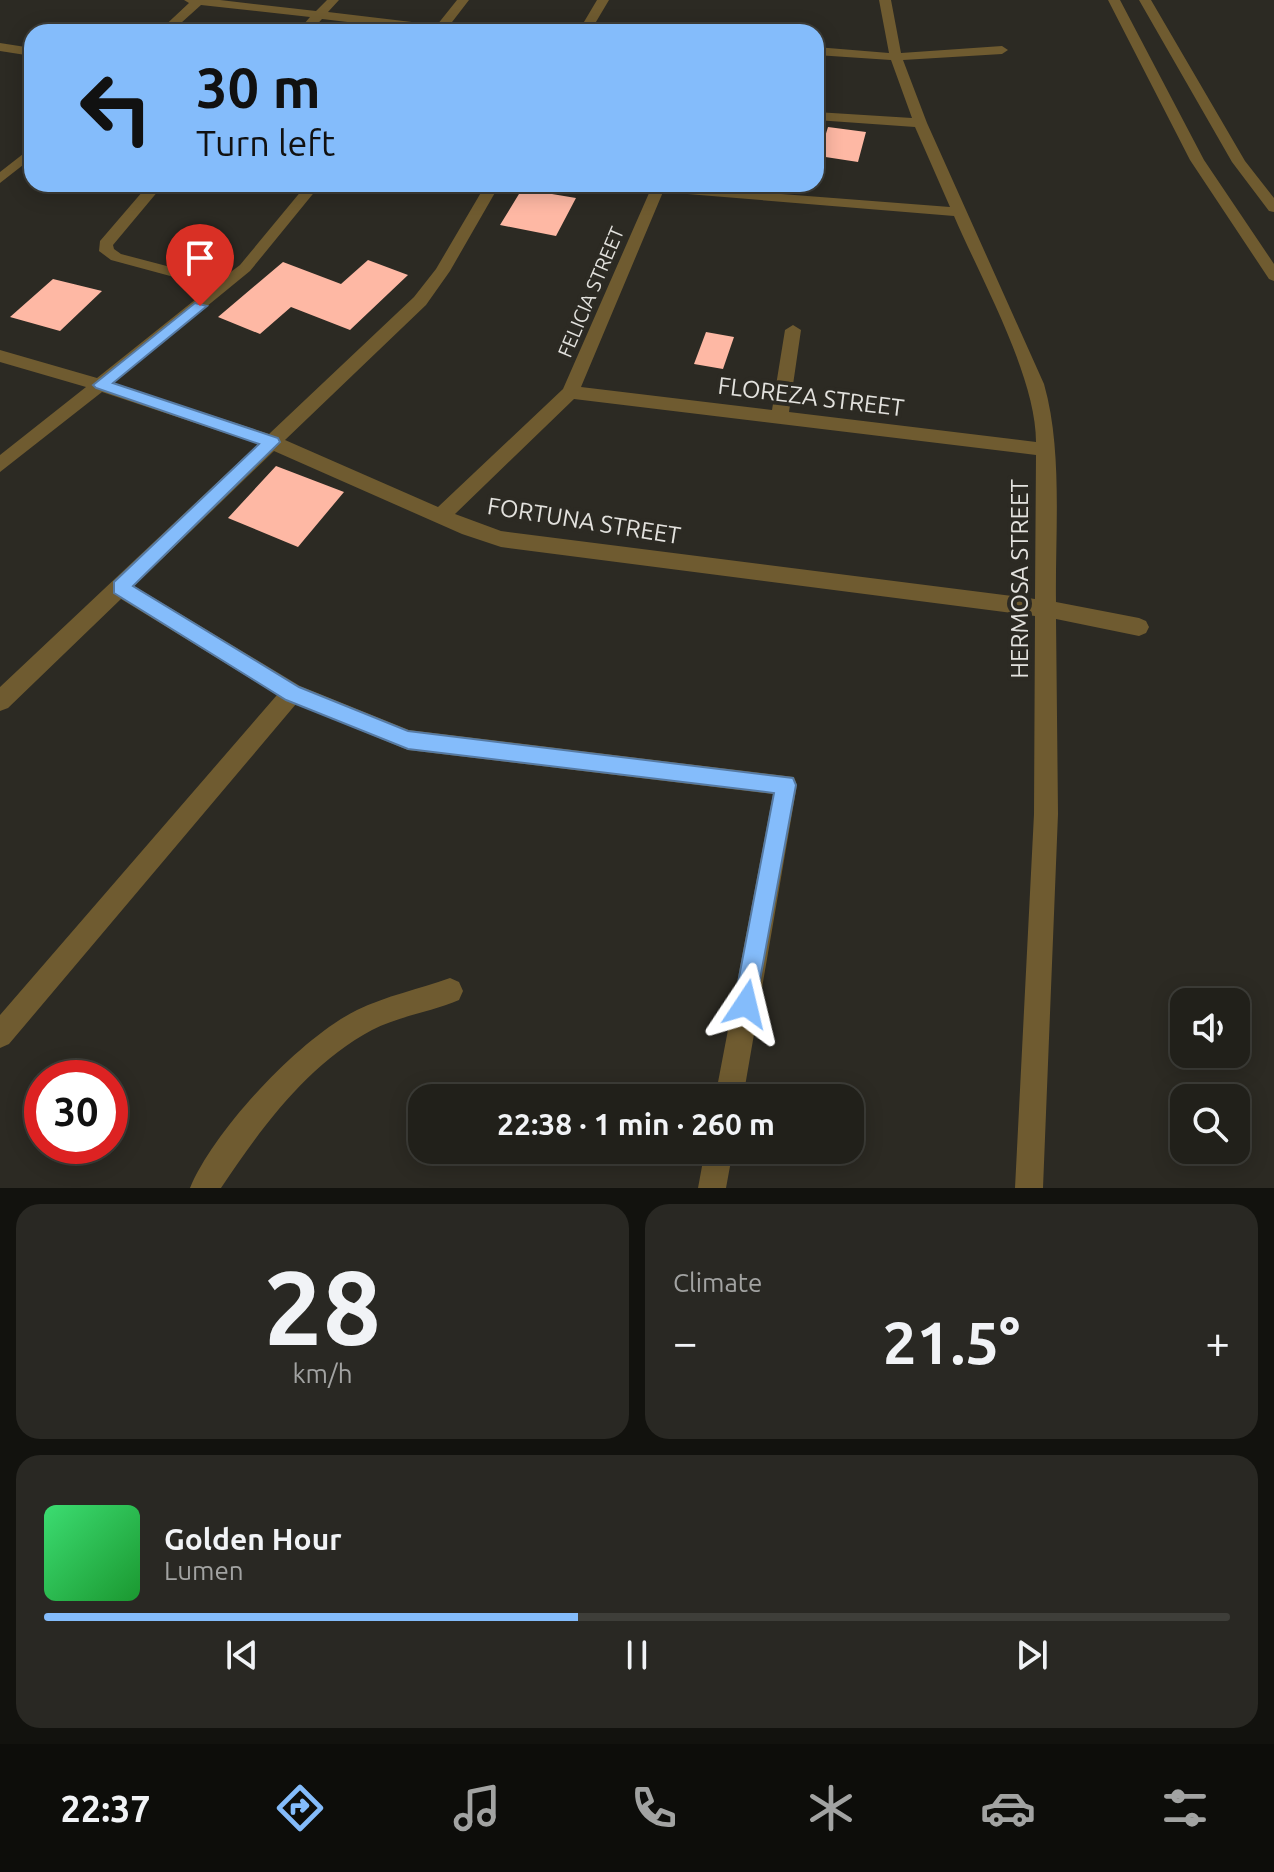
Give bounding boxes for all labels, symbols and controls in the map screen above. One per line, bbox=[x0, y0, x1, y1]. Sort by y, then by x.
icon: left bbox=[64, 56, 168, 160]
text: 30 m bbox=[196, 56, 321, 119]
text: Turn left bbox=[196, 122, 335, 163]
street label: FELICIA STREET bbox=[553, 223, 628, 361]
pin bbox=[166, 224, 234, 306]
icon: arrive bbox=[178, 236, 222, 280]
street label: FLOREZA STREET bbox=[716, 372, 906, 421]
street label: HERMOSA STREET bbox=[1006, 479, 1033, 679]
street label: FORTUNA STREET bbox=[486, 492, 683, 549]
position arrow bbox=[704, 962, 788, 1046]
map controls bbox=[1170, 988, 1250, 1164]
button: sound bbox=[1170, 988, 1250, 1068]
speed limit sign: 30 bbox=[24, 1060, 128, 1164]
button: search bbox=[1170, 1084, 1250, 1164]
text: 22:38 · 1 min · 260 m bbox=[497, 1107, 775, 1141]
text: 28 bbox=[264, 1248, 381, 1365]
text: Climate bbox=[673, 1268, 762, 1297]
text: 21.5° bbox=[883, 1308, 1020, 1375]
text: − bbox=[673, 1317, 698, 1366]
text: + bbox=[1205, 1317, 1230, 1366]
text: km/h bbox=[292, 1359, 353, 1388]
text: Golden Hour bbox=[164, 1522, 342, 1556]
text: Lumen bbox=[164, 1556, 244, 1585]
icon: previous bbox=[220, 1633, 264, 1677]
icon: pause bbox=[615, 1633, 659, 1677]
icon: next bbox=[1010, 1633, 1054, 1677]
icon: directions bbox=[272, 1780, 328, 1836]
icon: music bbox=[449, 1780, 505, 1836]
icon: phone bbox=[626, 1780, 682, 1836]
icon: climate bbox=[803, 1780, 859, 1836]
icon: car bbox=[980, 1780, 1036, 1836]
icon: filters bbox=[1157, 1780, 1213, 1836]
text: 22:37 bbox=[61, 1788, 151, 1829]

